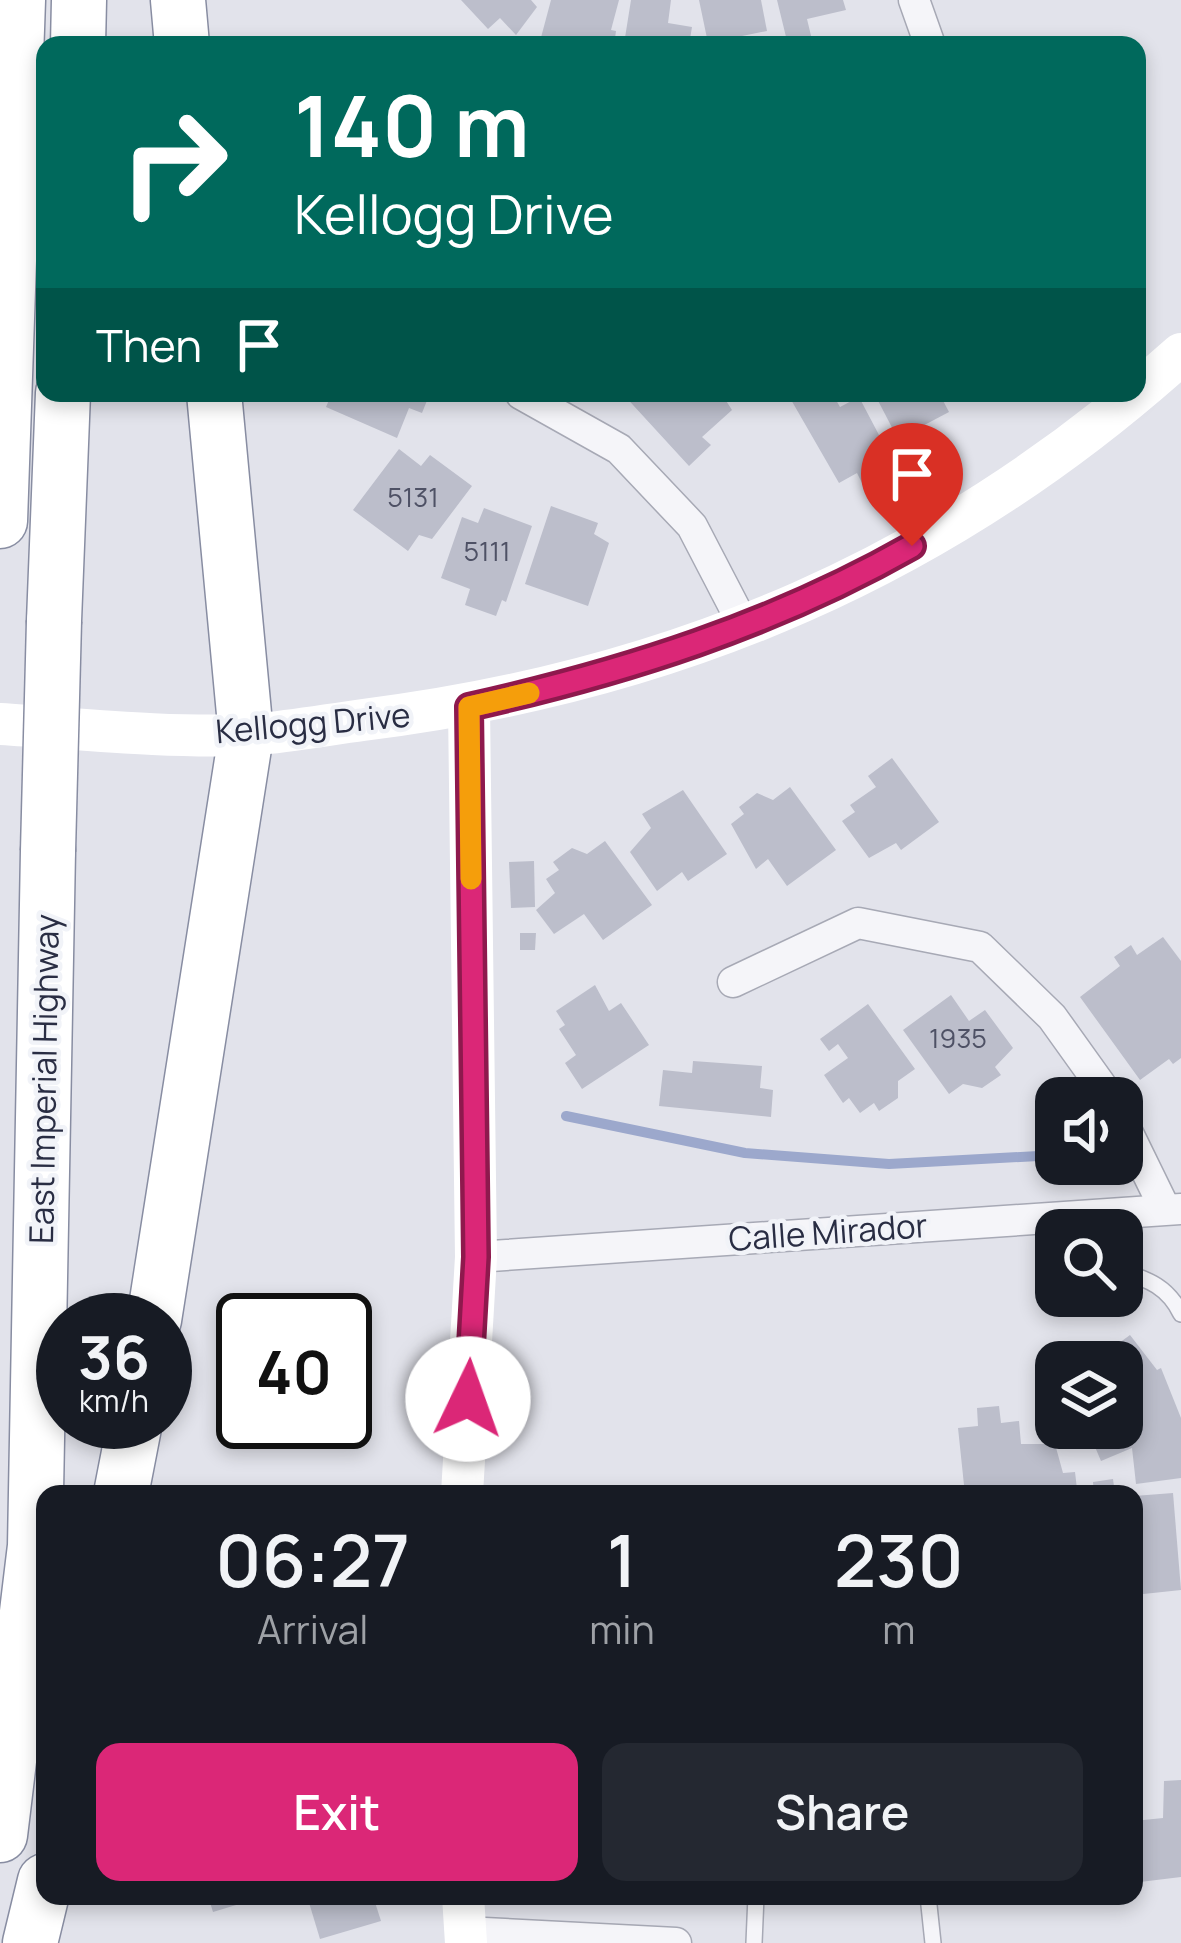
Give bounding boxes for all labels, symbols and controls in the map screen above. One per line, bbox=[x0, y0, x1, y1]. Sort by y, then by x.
text: 140 m bbox=[294, 67, 530, 182]
icon: right bbox=[96, 84, 252, 240]
text: Kellogg Drive bbox=[294, 176, 614, 250]
icon: arrive bbox=[226, 312, 292, 378]
text: Then bbox=[96, 314, 202, 376]
pin bbox=[861, 423, 963, 546]
icon: arrive bbox=[879, 441, 945, 507]
house number: 5131 bbox=[387, 478, 439, 515]
house number: 5111 bbox=[463, 532, 511, 569]
street label: Kellogg Drive bbox=[214, 692, 412, 753]
street label: East Imperial Highway bbox=[18, 914, 69, 1244]
house number: 1935 bbox=[929, 1019, 987, 1056]
map controls bbox=[1035, 1077, 1143, 1449]
button: sound bbox=[1035, 1077, 1143, 1185]
street label: Calle Mirador bbox=[727, 1202, 929, 1261]
button: search bbox=[1035, 1209, 1143, 1317]
speed limit sign: 40 bbox=[216, 1293, 372, 1449]
text: 36 bbox=[78, 1315, 150, 1397]
position arrow bbox=[405, 1336, 531, 1462]
button: layers bbox=[1035, 1341, 1143, 1449]
text: km/h bbox=[79, 1380, 149, 1421]
text: 06:27 bbox=[215, 1510, 410, 1609]
text: 1 bbox=[607, 1510, 637, 1609]
text: 230 bbox=[834, 1510, 964, 1609]
text: Arrival bbox=[257, 1602, 368, 1656]
text: min bbox=[589, 1602, 655, 1656]
text: m bbox=[882, 1602, 915, 1656]
button: Exit bbox=[96, 1743, 578, 1881]
button: Share bbox=[602, 1743, 1083, 1881]

